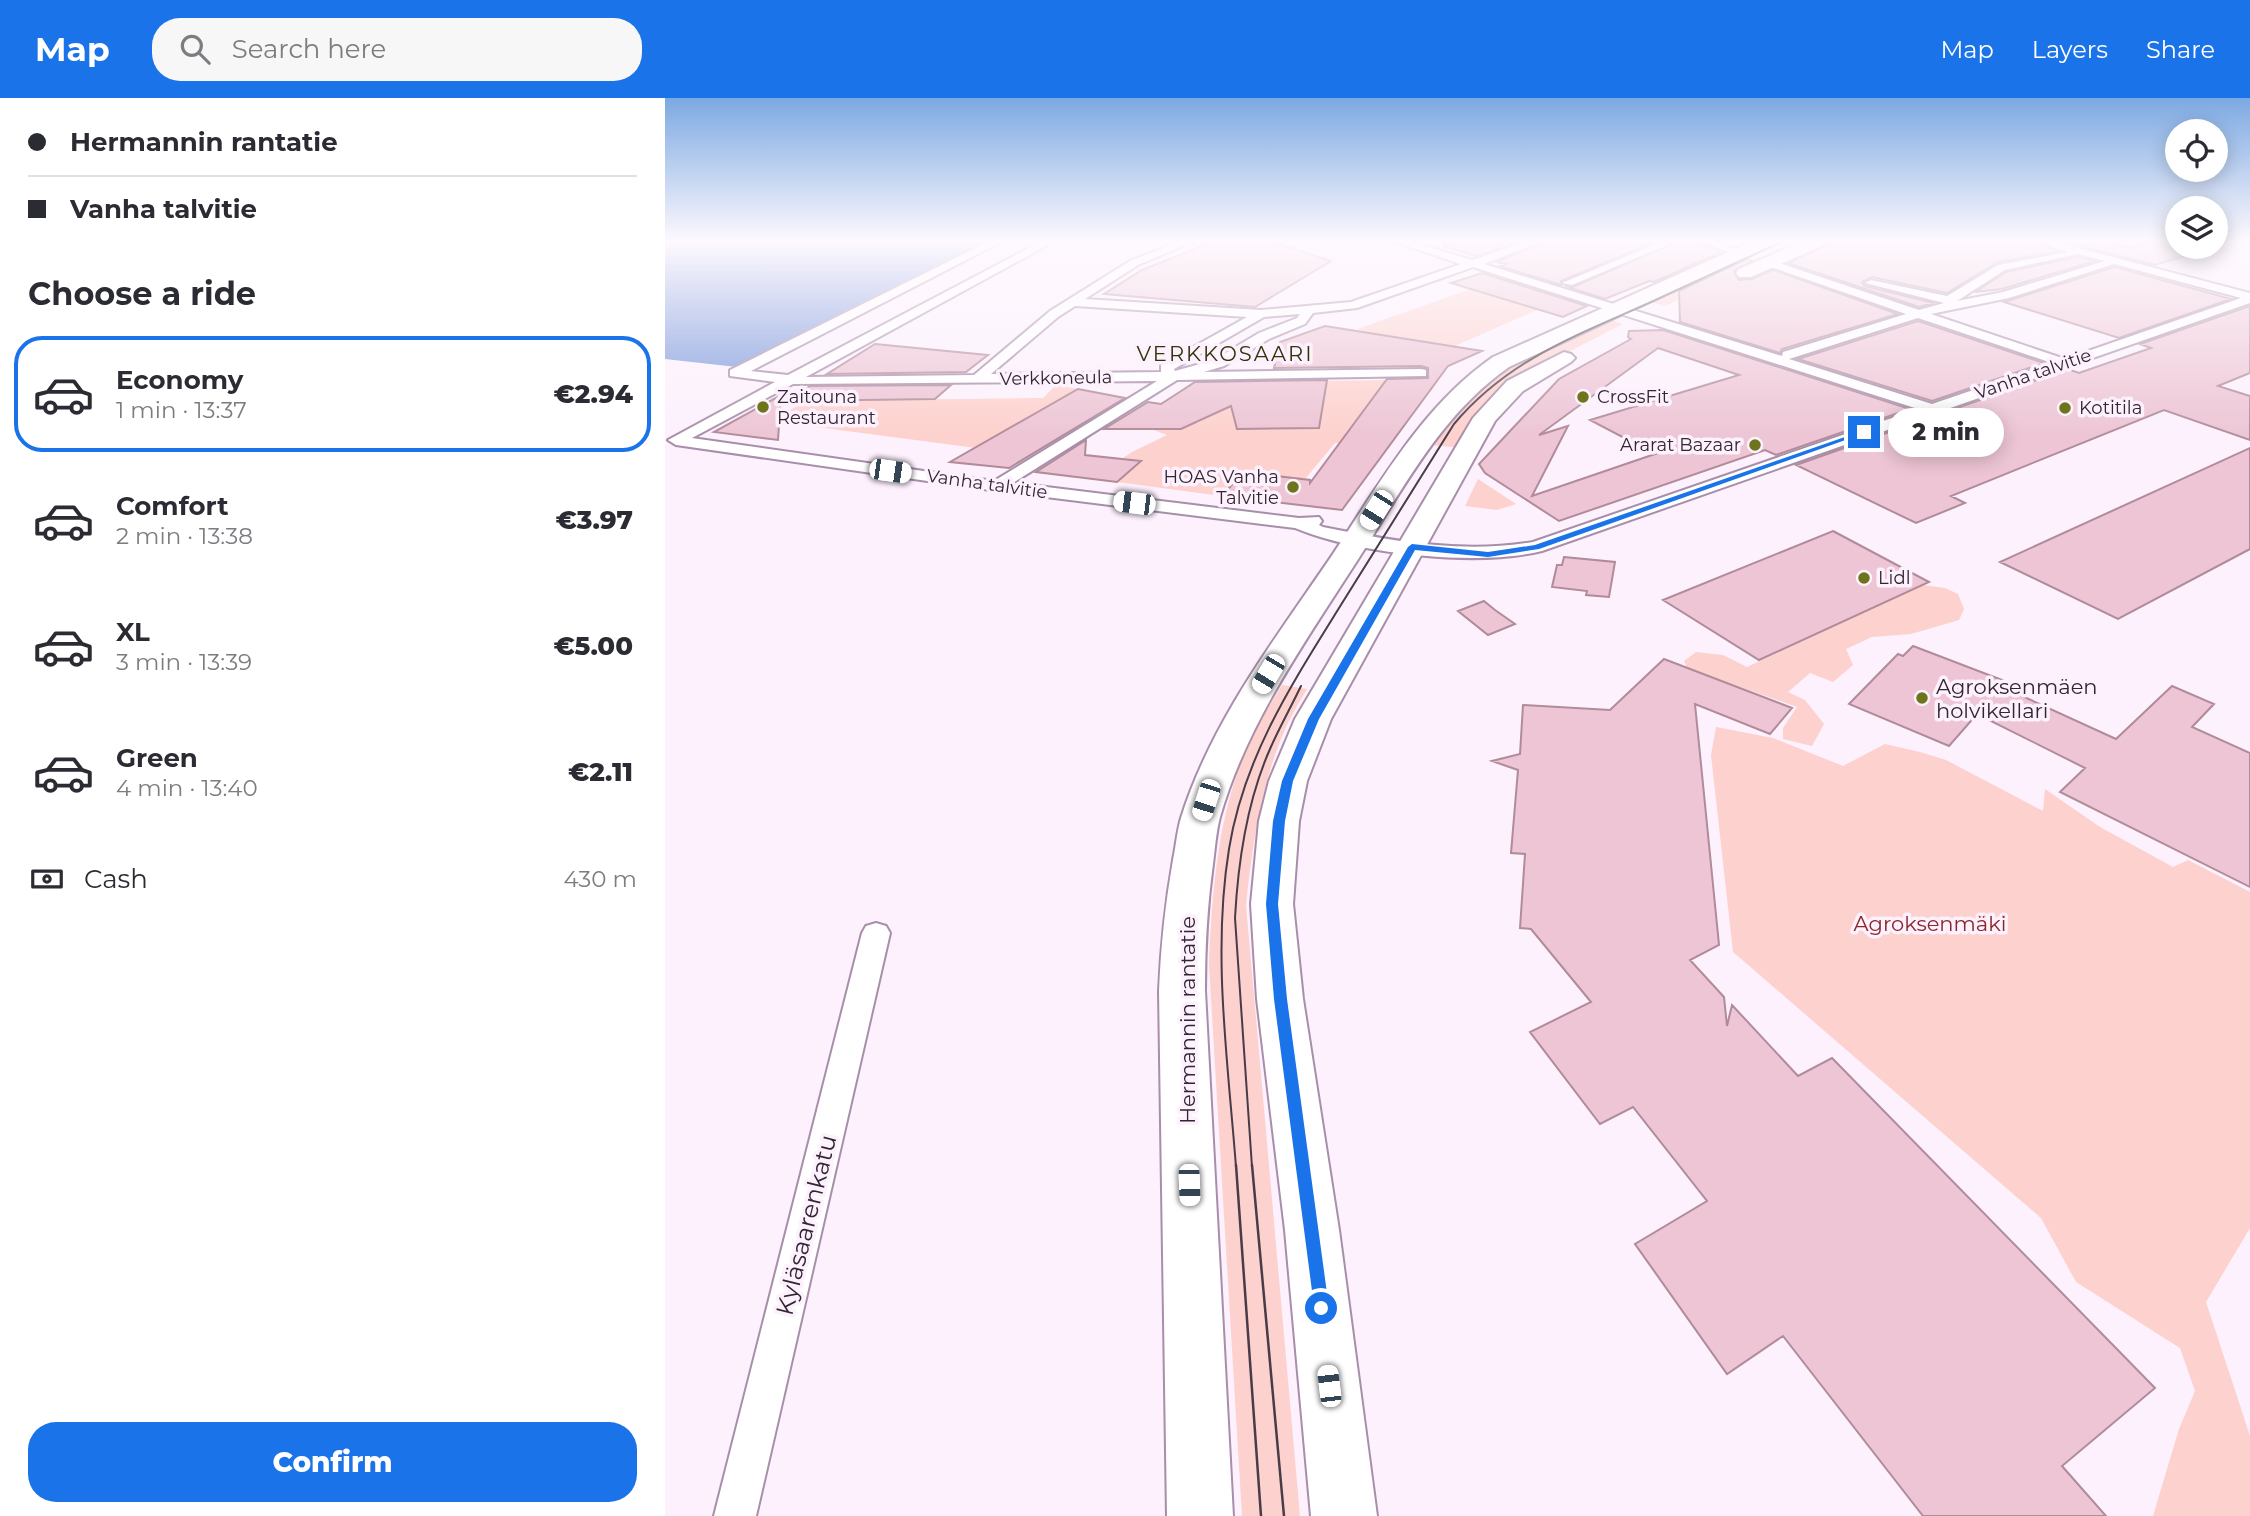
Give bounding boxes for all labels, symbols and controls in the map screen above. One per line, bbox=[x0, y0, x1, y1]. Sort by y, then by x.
search box bbox=[152, 18, 642, 81]
text: Map bbox=[35, 29, 110, 69]
icon: search bbox=[176, 30, 214, 68]
text: Search here bbox=[232, 33, 386, 65]
text: Map bbox=[1940, 35, 1994, 64]
text: Layers bbox=[2032, 35, 2108, 64]
text: Share bbox=[2146, 35, 2215, 64]
map controls bbox=[2165, 119, 2228, 259]
button: locate bbox=[2165, 119, 2228, 182]
text: Hermannin rantatie bbox=[70, 126, 338, 158]
text: Vanha talvitie bbox=[70, 193, 257, 225]
button: layers bbox=[2165, 196, 2228, 259]
text: Choose a ride bbox=[28, 274, 256, 313]
district label: VERKKOSAARI bbox=[1137, 341, 1313, 366]
street label: Vanha talvitie bbox=[1972, 344, 2094, 404]
icon: car bbox=[32, 363, 95, 426]
text: Economy bbox=[116, 364, 243, 396]
street label: Verkkoneula bbox=[1000, 366, 1112, 390]
text: €2.94 bbox=[553, 378, 633, 410]
place label: Zaitouna Restaurant bbox=[777, 386, 876, 429]
place label: CrossFit bbox=[1597, 386, 1669, 408]
marker: CrossFit bbox=[1575, 389, 1591, 405]
text: 1 min · 13:37 bbox=[116, 396, 247, 424]
place label: Kotitila bbox=[2079, 397, 2142, 419]
marker: Zaitouna Restaurant bbox=[755, 399, 771, 415]
marker: Kotitila bbox=[2057, 400, 2073, 416]
callout: 2 min bbox=[1889, 408, 2004, 456]
route end bbox=[1848, 416, 1880, 448]
text: 2 min bbox=[1912, 418, 1980, 446]
place label: Ararat Bazaar bbox=[1620, 434, 1741, 456]
marker: Ararat Bazaar bbox=[1747, 437, 1763, 453]
car bbox=[868, 458, 913, 484]
street label: Vanha talvitie bbox=[925, 465, 1049, 503]
place label: HOAS Vanha Talvitie bbox=[1164, 466, 1279, 509]
marker: HOAS Vanha Talvitie bbox=[1285, 479, 1301, 495]
car bbox=[1356, 487, 1397, 533]
icon: car bbox=[32, 489, 95, 552]
text: Comfort bbox=[116, 490, 228, 522]
car bbox=[1112, 490, 1157, 516]
text: €3.97 bbox=[555, 504, 633, 536]
text: 2 min · 13:38 bbox=[116, 522, 253, 550]
place label: Lidl bbox=[1878, 567, 1911, 589]
marker: Lidl bbox=[1856, 570, 1872, 586]
icon: car bbox=[32, 615, 95, 678]
text: XL bbox=[116, 616, 150, 648]
text: €5.00 bbox=[554, 630, 633, 662]
text: 3 min · 13:39 bbox=[116, 648, 252, 676]
car bbox=[1249, 651, 1288, 697]
place label: Agroksenmäen holvikellari bbox=[1936, 674, 2098, 723]
marker: Agroksenmäen holvikellari bbox=[1914, 690, 1930, 706]
icon: car bbox=[32, 741, 95, 804]
text: Green bbox=[116, 742, 198, 774]
text: €2.11 bbox=[568, 756, 633, 788]
text: 4 min · 13:40 bbox=[116, 774, 258, 802]
car bbox=[1190, 777, 1223, 823]
icon: cash bbox=[28, 860, 66, 898]
text: Cash bbox=[84, 863, 148, 895]
text: 430 m bbox=[564, 865, 637, 893]
park label: Agroksenmäki bbox=[1854, 911, 2006, 936]
street label: Hermannin rantatie bbox=[1175, 916, 1200, 1124]
street label: Kyläsaarenkatu bbox=[770, 1132, 842, 1318]
car bbox=[1178, 1164, 1201, 1206]
route start bbox=[1305, 1292, 1337, 1324]
car bbox=[1317, 1364, 1342, 1408]
button: Confirm bbox=[28, 1422, 637, 1502]

